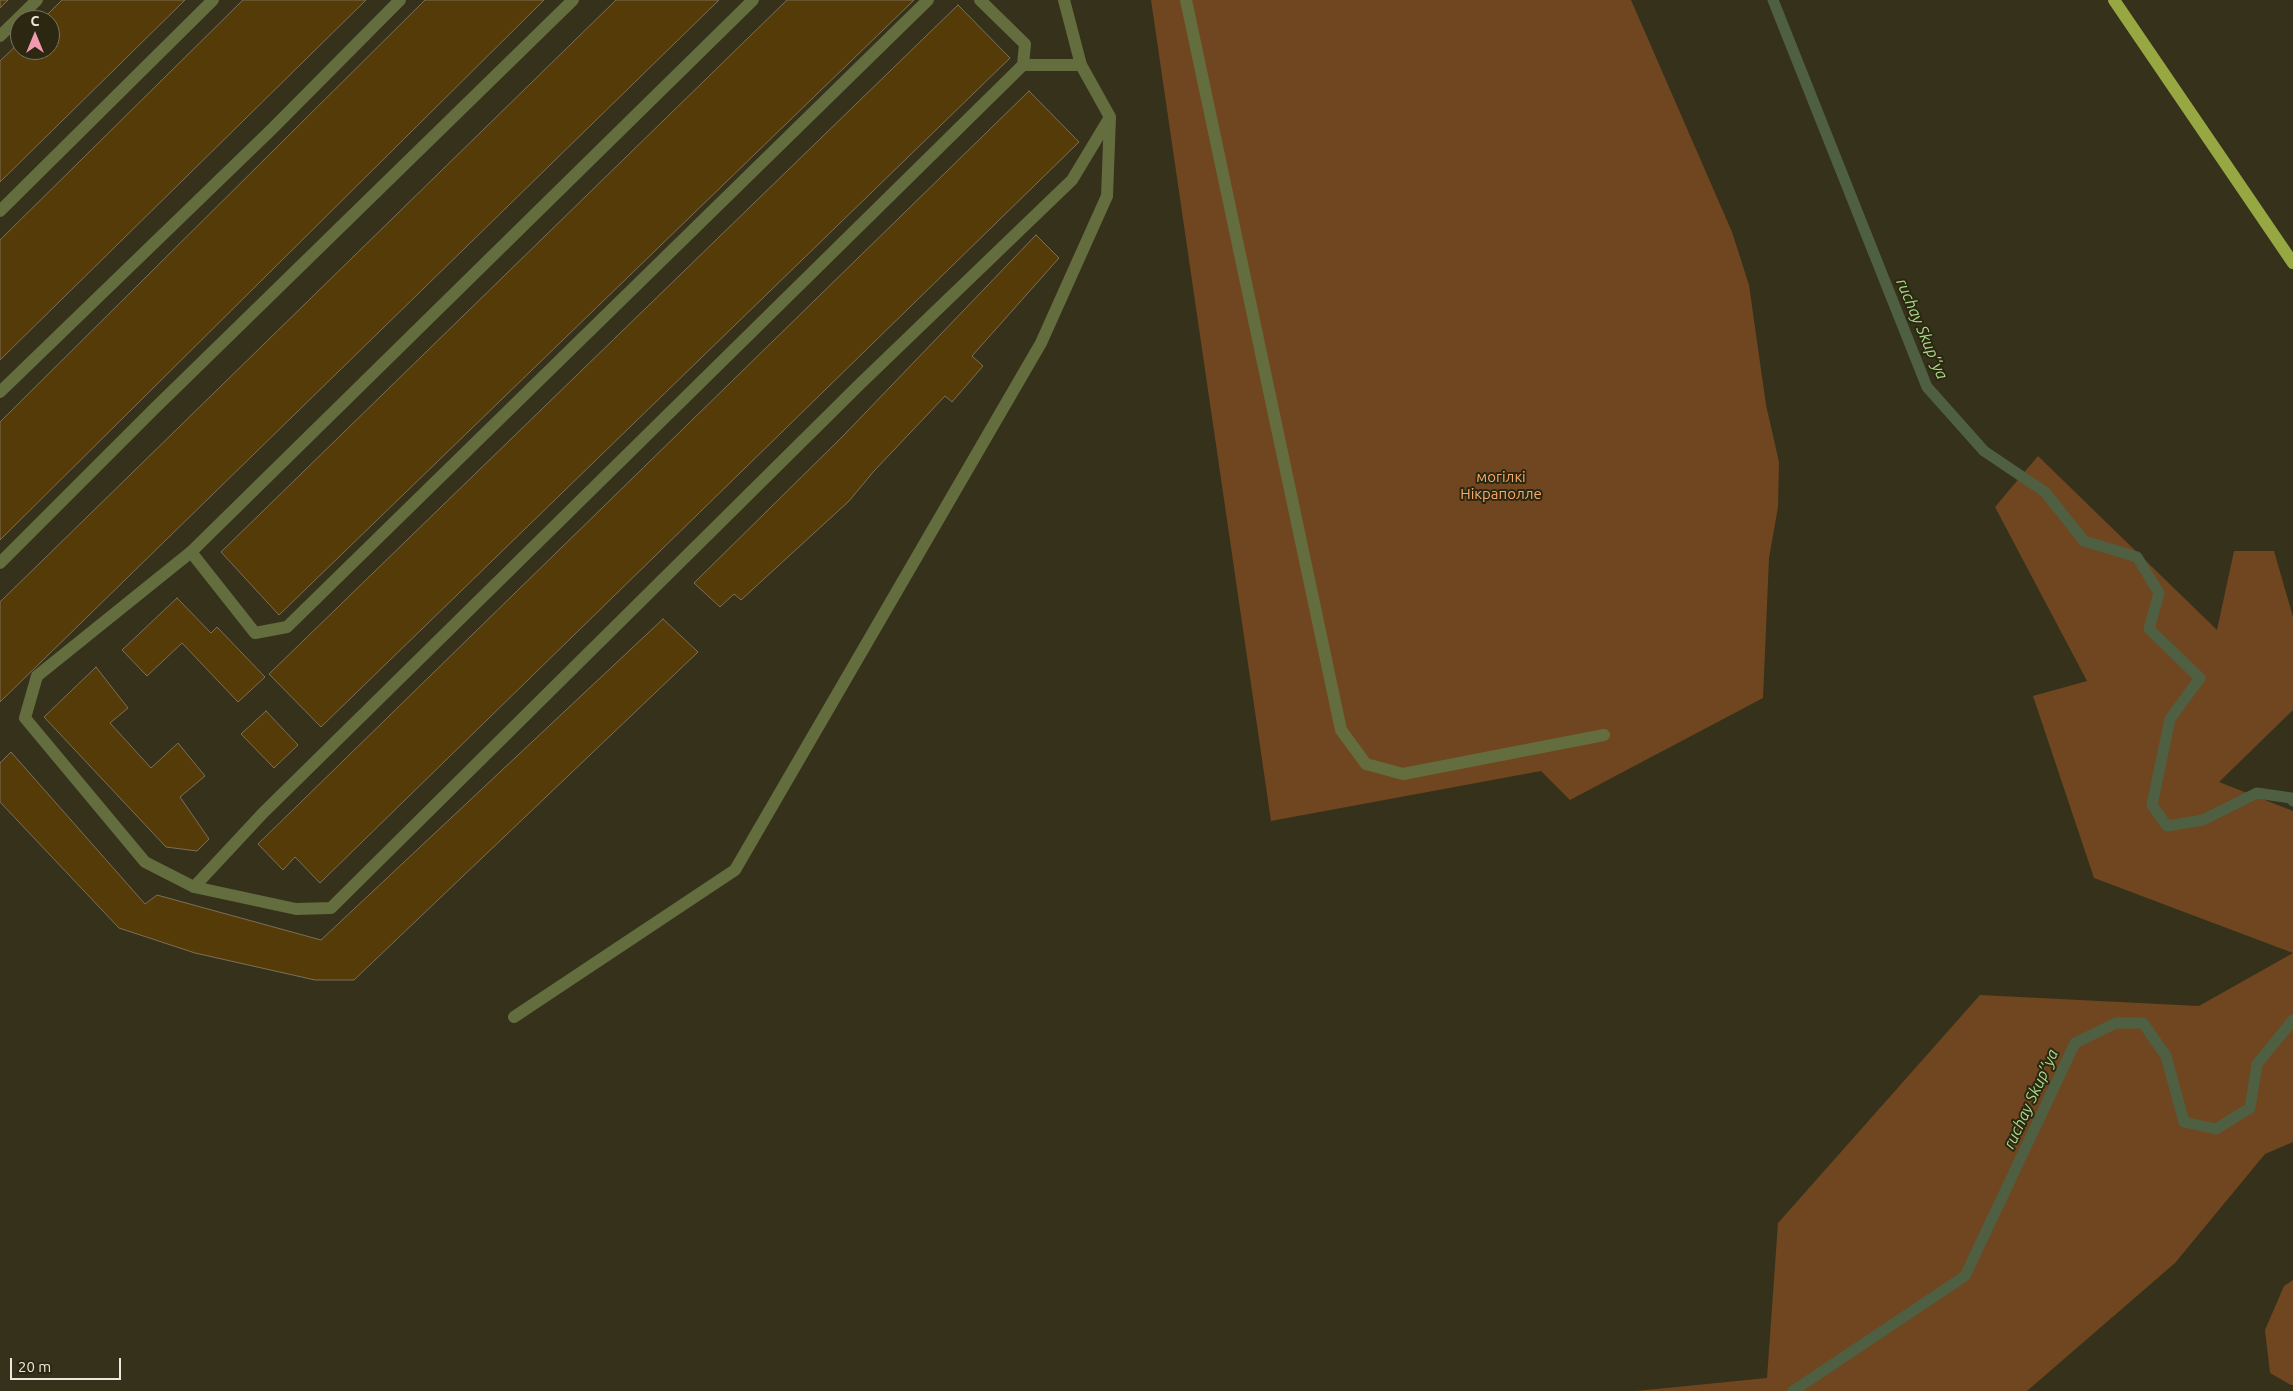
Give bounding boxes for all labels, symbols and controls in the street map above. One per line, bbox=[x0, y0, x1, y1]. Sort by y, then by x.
north arrow bbox=[10, 10, 60, 60]
text: С bbox=[31, 13, 39, 29]
water label: ruchay Skup’’ya bbox=[1892, 276, 1952, 382]
park label: могілкі Нікраполле bbox=[1460, 468, 1542, 503]
water label: ruchay Skup’’ya bbox=[2000, 1046, 2062, 1152]
scale bar bbox=[12, 1348, 124, 1380]
text: 20 m bbox=[18, 1358, 51, 1375]

